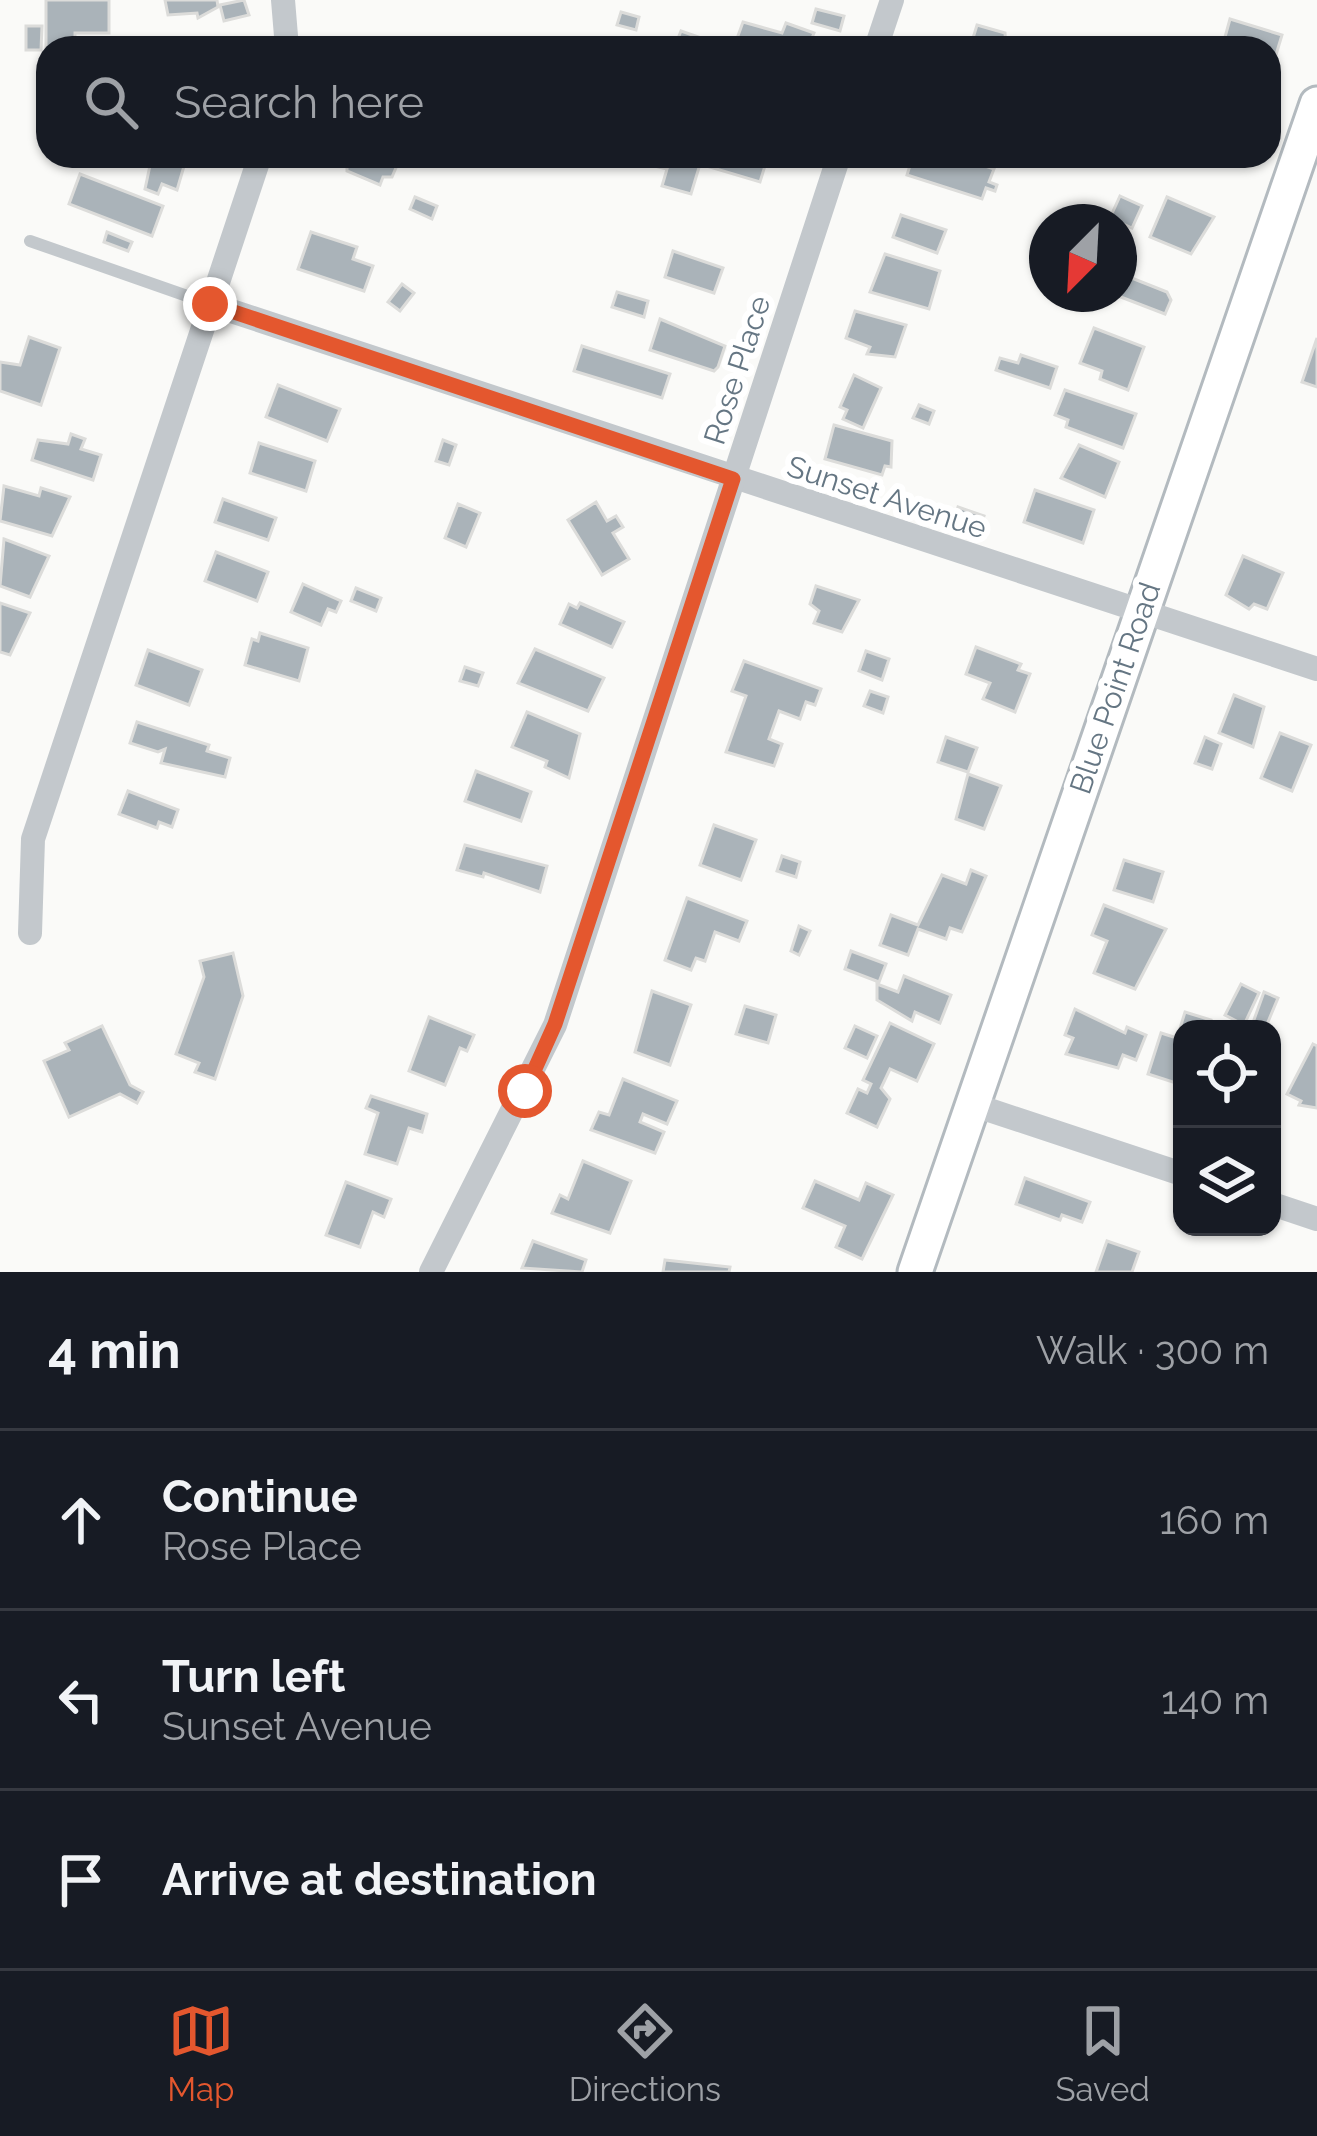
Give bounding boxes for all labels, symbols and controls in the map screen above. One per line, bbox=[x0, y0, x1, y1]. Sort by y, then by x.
search box bbox=[36, 36, 1281, 168]
icon: search bbox=[78, 69, 144, 135]
text: Search here bbox=[174, 76, 424, 129]
north arrow bbox=[1029, 204, 1137, 312]
route end bbox=[183, 277, 237, 331]
street label: Rose Place bbox=[697, 291, 777, 449]
street label: Sunset Avenue bbox=[783, 448, 991, 546]
street label: Blue Point Road bbox=[1062, 578, 1168, 798]
map controls bbox=[1173, 1020, 1281, 1236]
button: locate bbox=[1173, 1020, 1281, 1128]
route start bbox=[498, 1064, 552, 1118]
button: layers bbox=[1173, 1128, 1281, 1236]
text: 4 min bbox=[48, 1320, 181, 1380]
text: Walk · 300 m bbox=[1036, 1327, 1269, 1373]
text: Continue bbox=[162, 1470, 358, 1523]
icon: ahead bbox=[48, 1487, 114, 1553]
text: 160 m bbox=[1159, 1497, 1269, 1543]
text: Rose Place bbox=[162, 1523, 362, 1569]
text: Turn left bbox=[162, 1650, 345, 1703]
icon: left bbox=[48, 1667, 114, 1733]
text: 140 m bbox=[1161, 1677, 1269, 1723]
text: Sunset Avenue bbox=[162, 1703, 432, 1749]
icon: arrive bbox=[48, 1847, 114, 1913]
text: Arrive at destination bbox=[162, 1853, 597, 1906]
tab: Map bbox=[167, 1998, 234, 2109]
tab: Directions bbox=[569, 1998, 721, 2109]
tab: Saved bbox=[1055, 1998, 1150, 2109]

